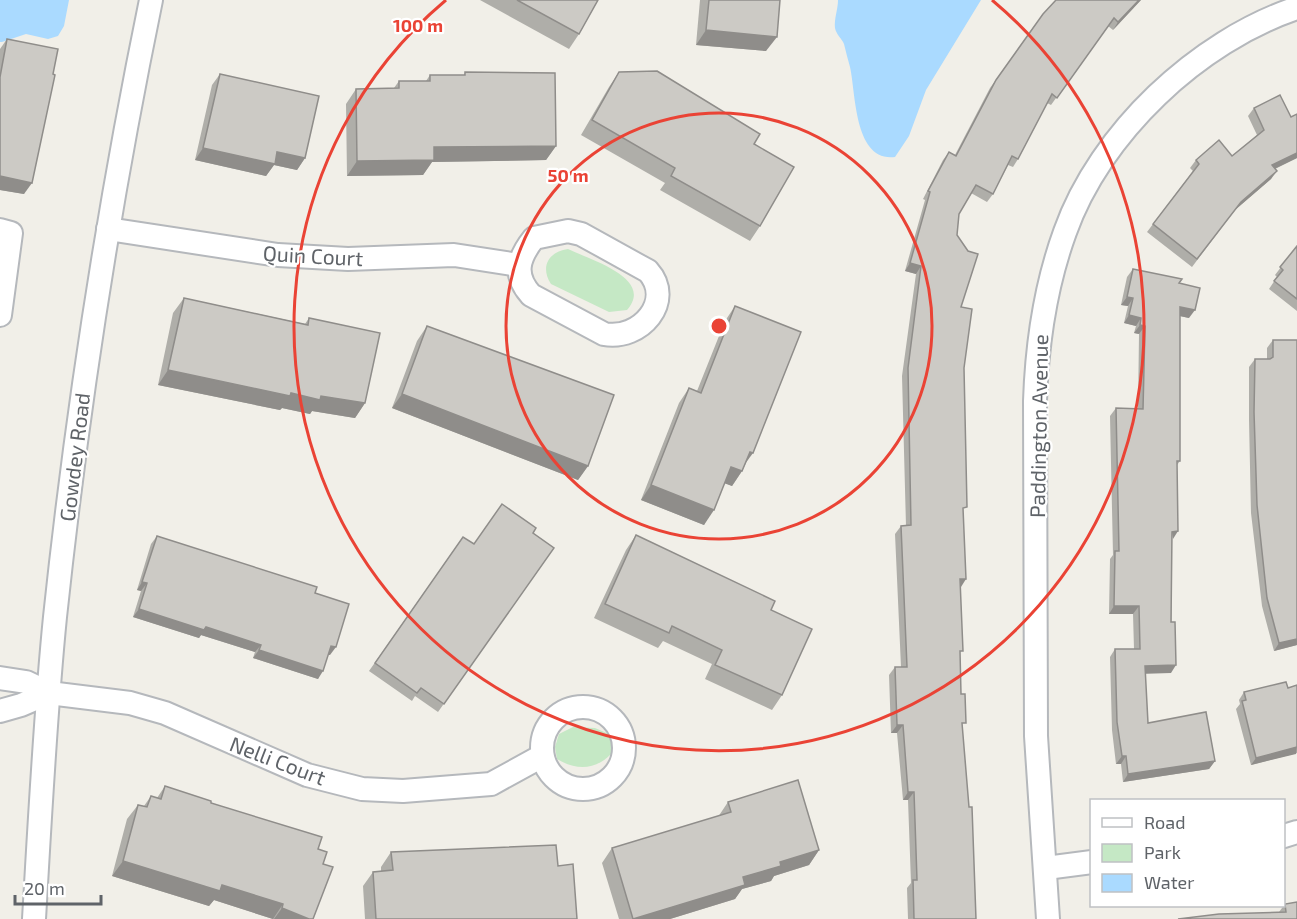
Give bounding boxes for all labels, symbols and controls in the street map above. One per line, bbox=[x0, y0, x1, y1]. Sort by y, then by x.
text: 100 m bbox=[393, 14, 443, 36]
text: 50 m bbox=[547, 164, 589, 186]
street label: Quin Court bbox=[262, 240, 364, 271]
centre of rings bbox=[709, 316, 729, 336]
street label: Paddington Avenue bbox=[1024, 334, 1052, 518]
street label: Gowdey Road bbox=[54, 391, 94, 523]
street label: Nelli Court bbox=[226, 730, 330, 790]
legend bbox=[1090, 799, 1285, 907]
text: Road bbox=[1144, 811, 1185, 833]
text: Park bbox=[1144, 841, 1181, 863]
scale bar bbox=[15, 868, 100, 906]
text: Water bbox=[1144, 871, 1194, 893]
text: 20 m bbox=[24, 877, 65, 899]

